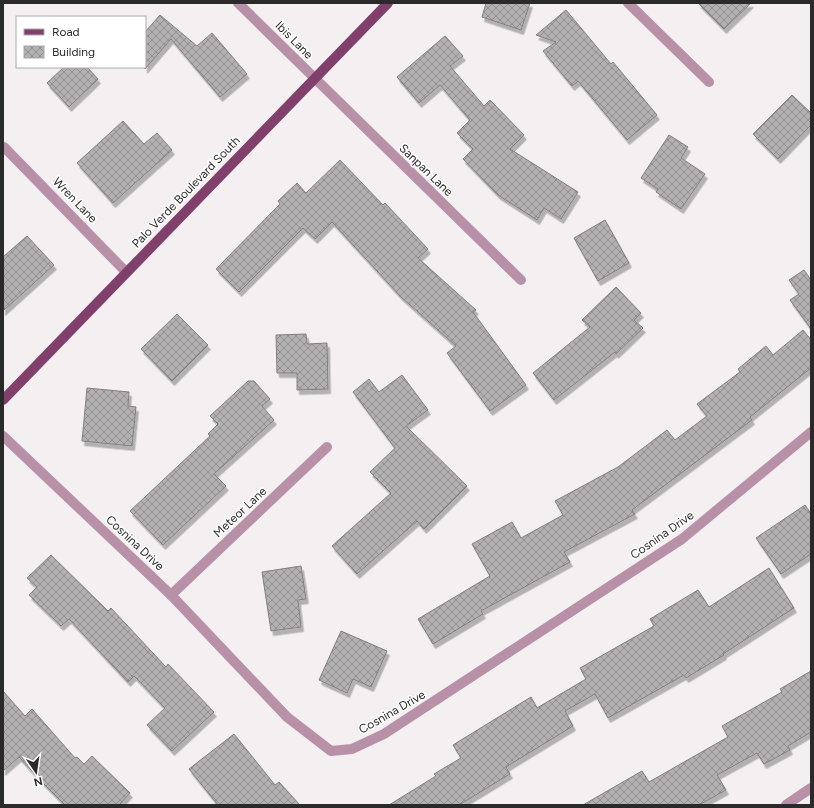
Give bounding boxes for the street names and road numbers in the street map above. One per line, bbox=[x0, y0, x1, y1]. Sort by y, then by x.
street label: Ibis Lane bbox=[272, 18, 316, 62]
street label: Palo Verde Boulevard South bbox=[129, 133, 243, 250]
street label: Sanpan Lane bbox=[396, 141, 456, 199]
street label: Wren Lane bbox=[50, 175, 100, 226]
street label: Meteor Lane bbox=[211, 484, 270, 540]
street label: Cosnina Drive bbox=[628, 508, 697, 562]
street label: Cosnina Drive bbox=[103, 513, 167, 574]
street label: Cosnina Drive bbox=[356, 687, 428, 737]

